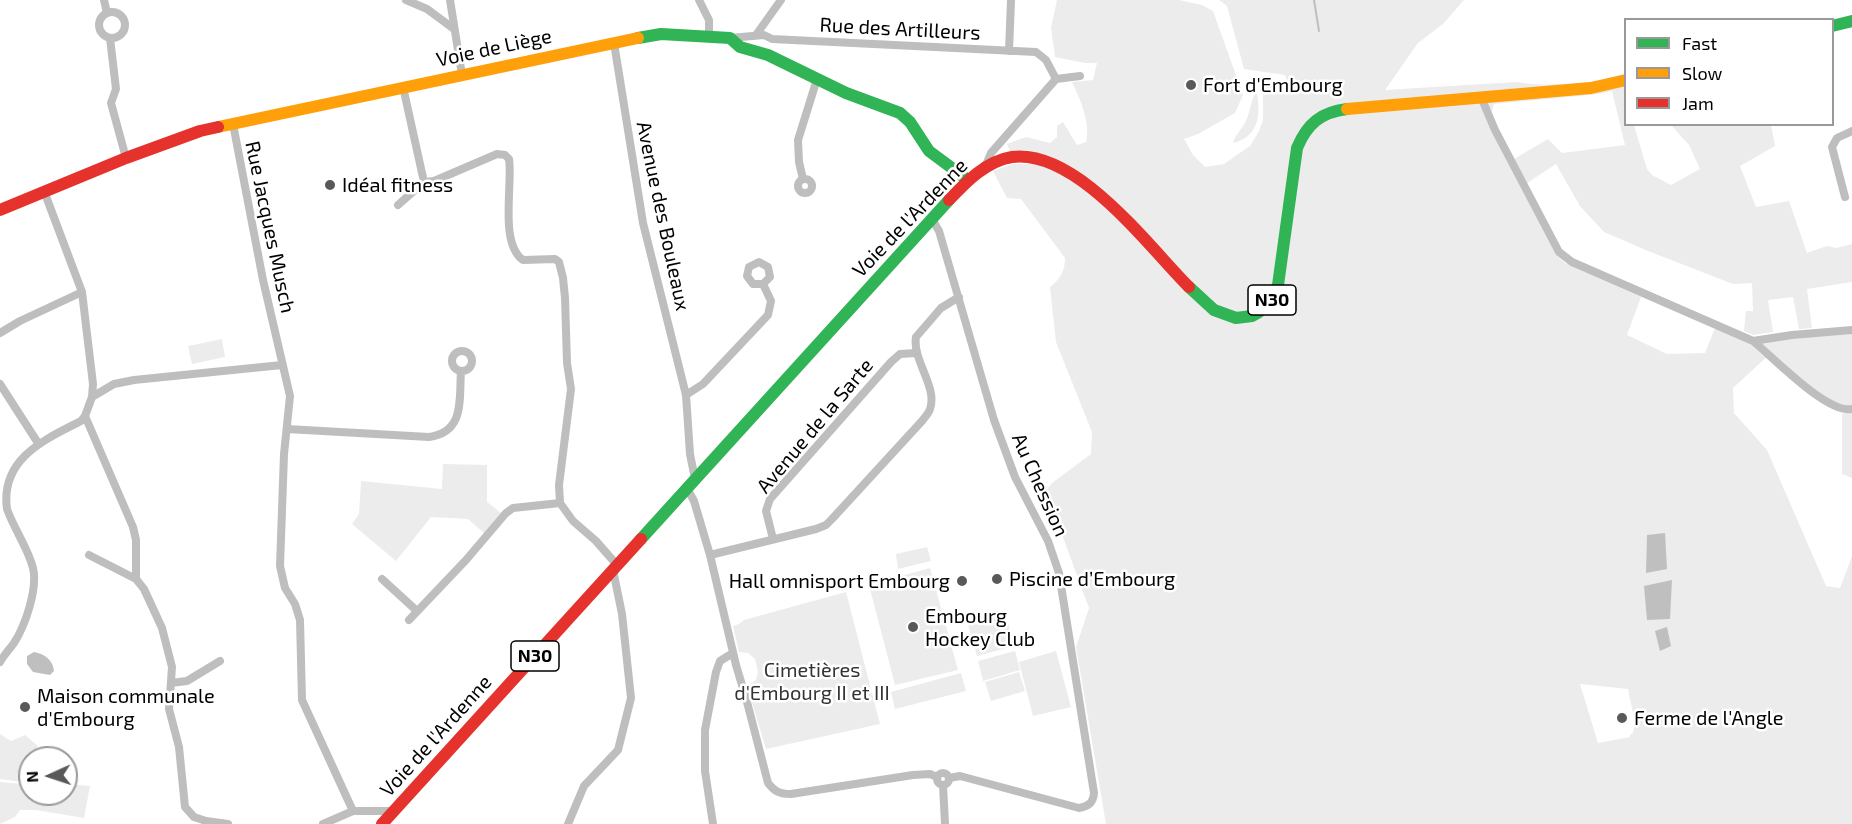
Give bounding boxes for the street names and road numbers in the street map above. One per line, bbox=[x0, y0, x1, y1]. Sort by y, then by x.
street label: Rue des Artilleurs bbox=[819, 13, 981, 45]
street label: Voie de Liège bbox=[434, 24, 554, 72]
street label: Avenue des Bouleaux bbox=[631, 119, 695, 313]
street label: Rue Jacques Musch bbox=[240, 139, 300, 315]
street label: Voie de l'Ardenne bbox=[848, 154, 972, 282]
road number: N30 bbox=[1248, 285, 1296, 315]
street label: Avenue de la Sarte bbox=[752, 354, 878, 498]
street label: Au Chession bbox=[1007, 430, 1073, 540]
road number: N30 bbox=[511, 641, 559, 671]
street label: Voie de l'Ardenne bbox=[375, 670, 497, 802]

